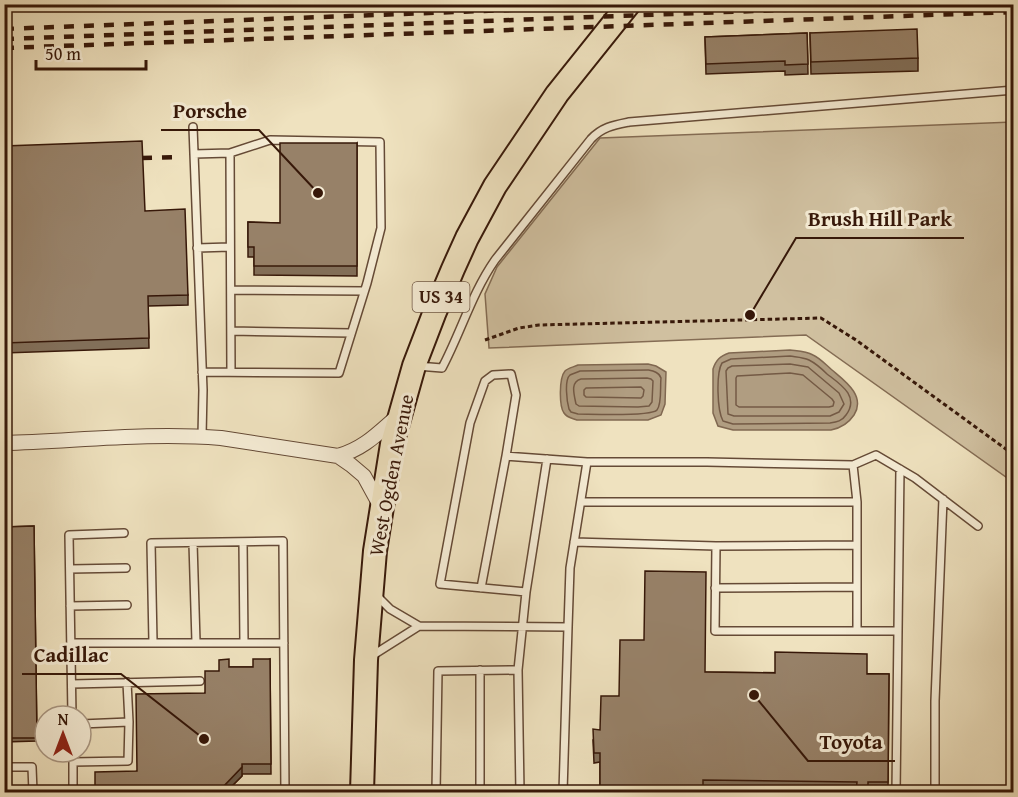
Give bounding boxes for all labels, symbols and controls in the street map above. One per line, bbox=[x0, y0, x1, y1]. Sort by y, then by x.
scale bar bbox=[36, 33, 146, 71]
text: 50 m bbox=[45, 40, 81, 67]
callout: Porsche bbox=[161, 91, 259, 130]
text: Porsche bbox=[173, 95, 247, 126]
callout: Brush Hill Park bbox=[796, 199, 964, 238]
text: Brush Hill Park bbox=[808, 203, 953, 234]
road number: US 34 bbox=[412, 282, 470, 312]
street label: West Ogden Avenue bbox=[361, 392, 420, 558]
callout: Cadillac bbox=[22, 635, 121, 674]
text: Cadillac bbox=[34, 639, 109, 670]
north arrow bbox=[33, 704, 93, 764]
text: N bbox=[58, 707, 69, 731]
callout: Toyota bbox=[808, 722, 895, 761]
text: Toyota bbox=[820, 726, 883, 757]

